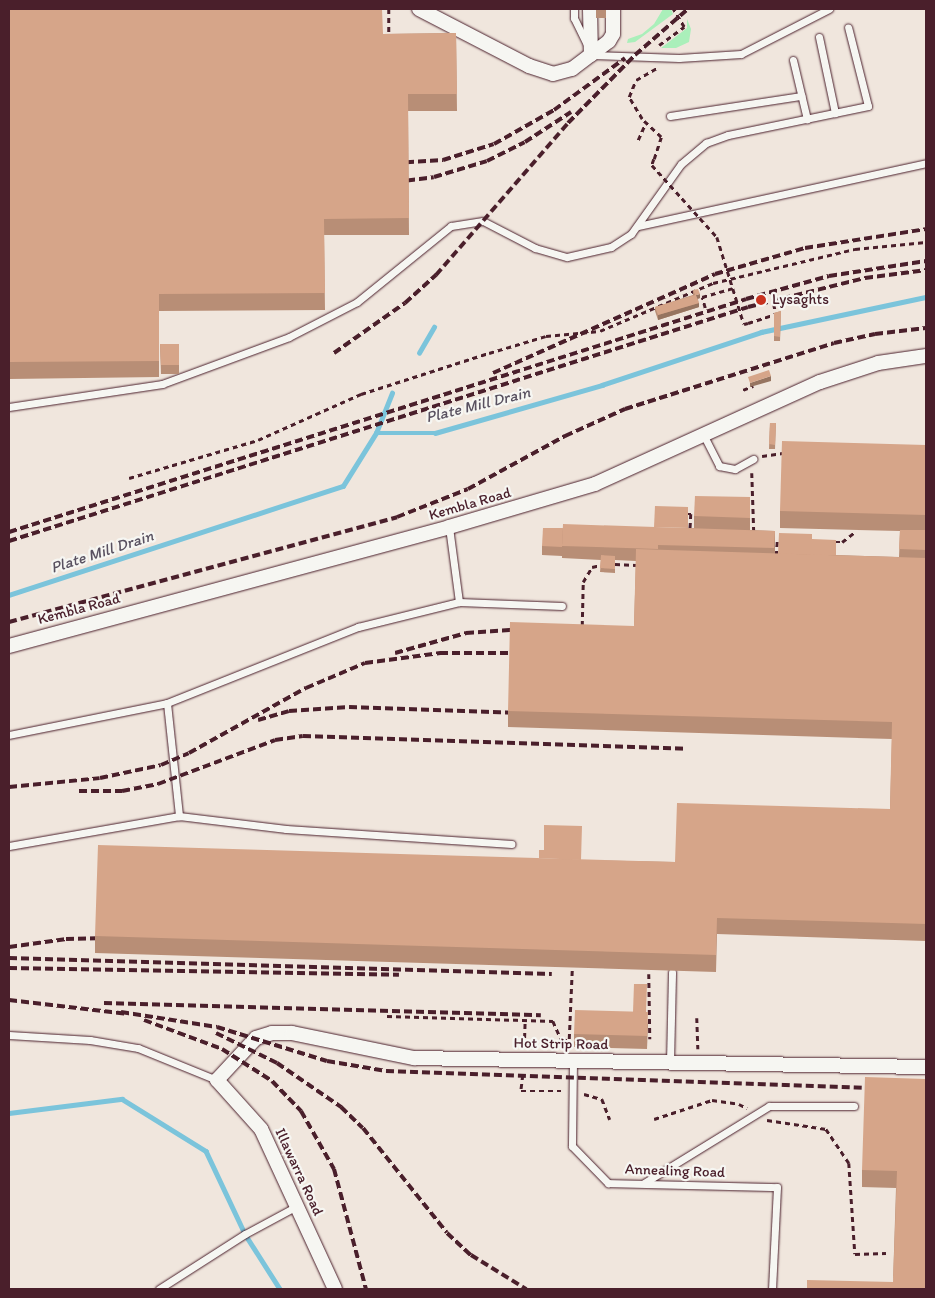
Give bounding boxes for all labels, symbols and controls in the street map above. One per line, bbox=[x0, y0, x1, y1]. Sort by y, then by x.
place label: Lysaghts bbox=[772, 291, 829, 309]
marker: Lysaghts bbox=[754, 293, 768, 307]
water label: Plate Mill Drain bbox=[424, 383, 532, 427]
street label: Kembla Road bbox=[427, 484, 513, 524]
water label: Plate Mill Drain bbox=[48, 526, 156, 578]
street label: Kembla Road bbox=[36, 589, 122, 629]
street label: Hot Strip Road bbox=[514, 1034, 608, 1054]
street label: Illawarra Road bbox=[271, 1125, 327, 1219]
street label: Annealing Road bbox=[624, 1160, 726, 1182]

